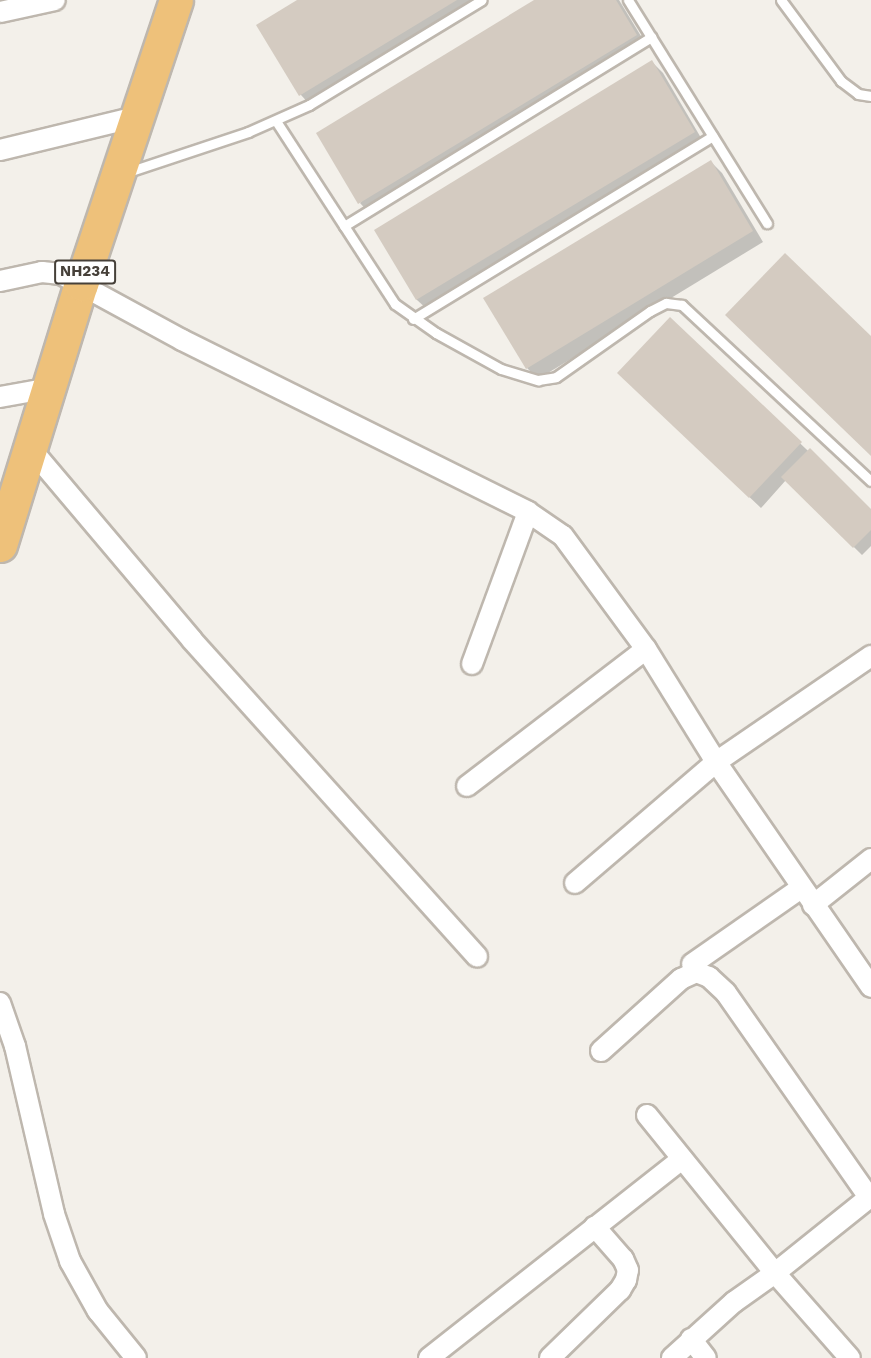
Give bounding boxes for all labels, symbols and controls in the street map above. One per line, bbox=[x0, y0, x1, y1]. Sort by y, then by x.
road number: NH234 bbox=[54, 260, 116, 284]

